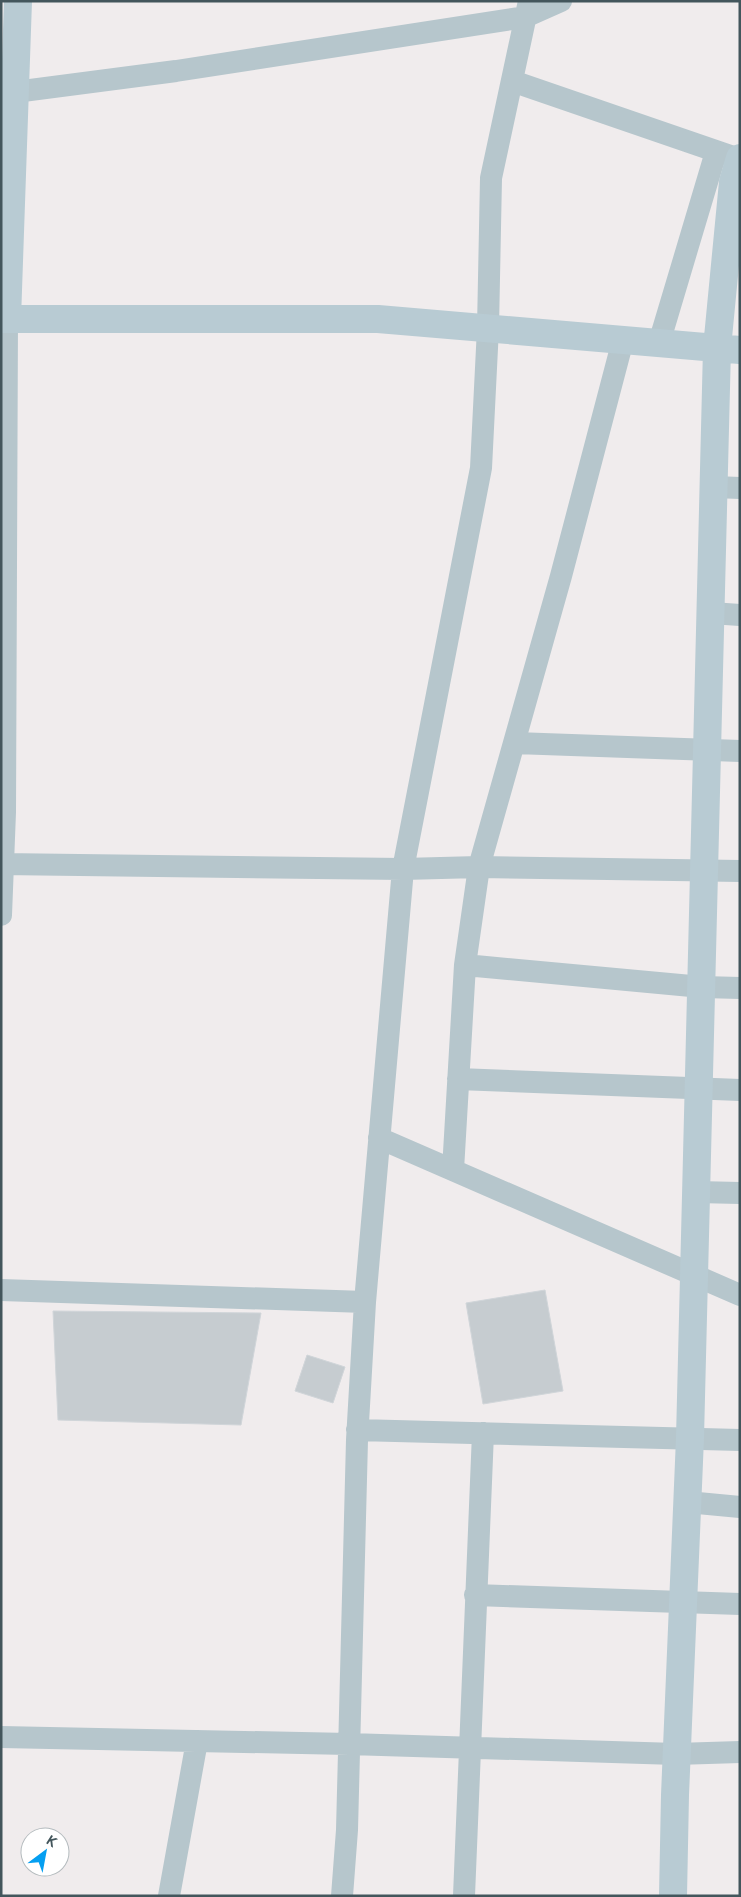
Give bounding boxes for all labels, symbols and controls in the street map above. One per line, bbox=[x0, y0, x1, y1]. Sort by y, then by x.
north arrow bbox=[20, 1827, 70, 1877]
text: K bbox=[43, 1832, 61, 1851]

